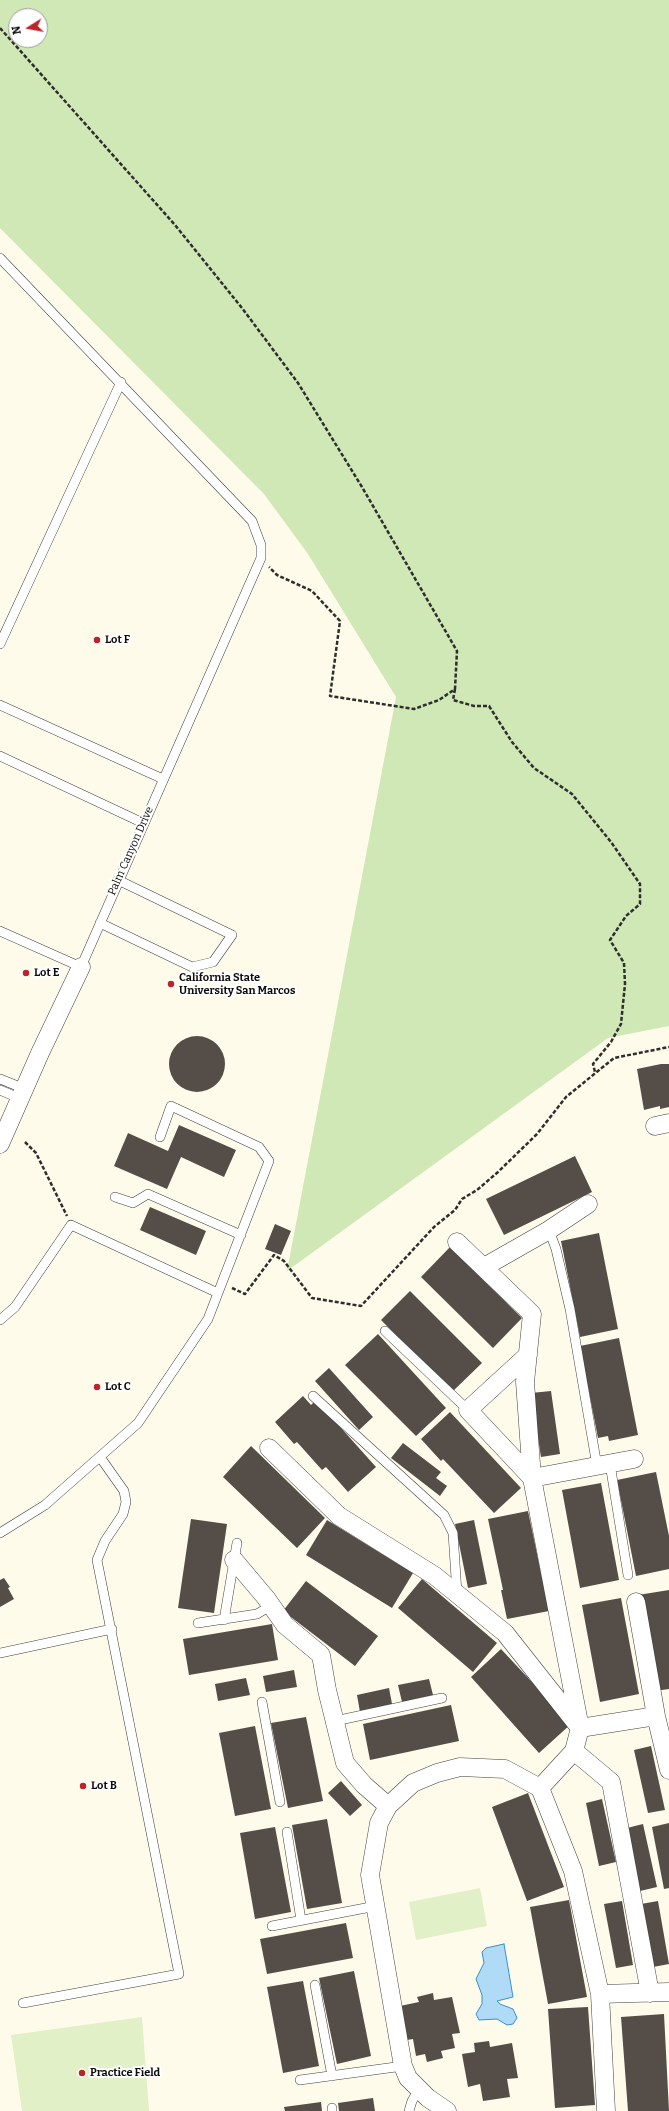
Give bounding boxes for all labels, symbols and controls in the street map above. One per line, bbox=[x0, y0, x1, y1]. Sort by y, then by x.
north arrow bbox=[8, 8, 48, 48]
text: N bbox=[10, 25, 24, 36]
place label: Lot F bbox=[105, 633, 130, 647]
marker: Lot F bbox=[92, 635, 102, 645]
street label: Palm Canyon Drive bbox=[105, 805, 157, 897]
place label: Lot E bbox=[34, 966, 59, 980]
marker: Lot E bbox=[21, 968, 31, 978]
place label: California State University San Marcos bbox=[179, 971, 295, 997]
marker: California State University San Marcos bbox=[166, 979, 176, 989]
place label: Lot C bbox=[105, 1380, 131, 1394]
marker: Lot C bbox=[92, 1382, 102, 1392]
place label: Lot B bbox=[91, 1779, 117, 1793]
marker: Lot B bbox=[78, 1781, 88, 1791]
place label: Practice Field bbox=[90, 2066, 160, 2080]
marker: Practice Field bbox=[77, 2068, 87, 2078]

